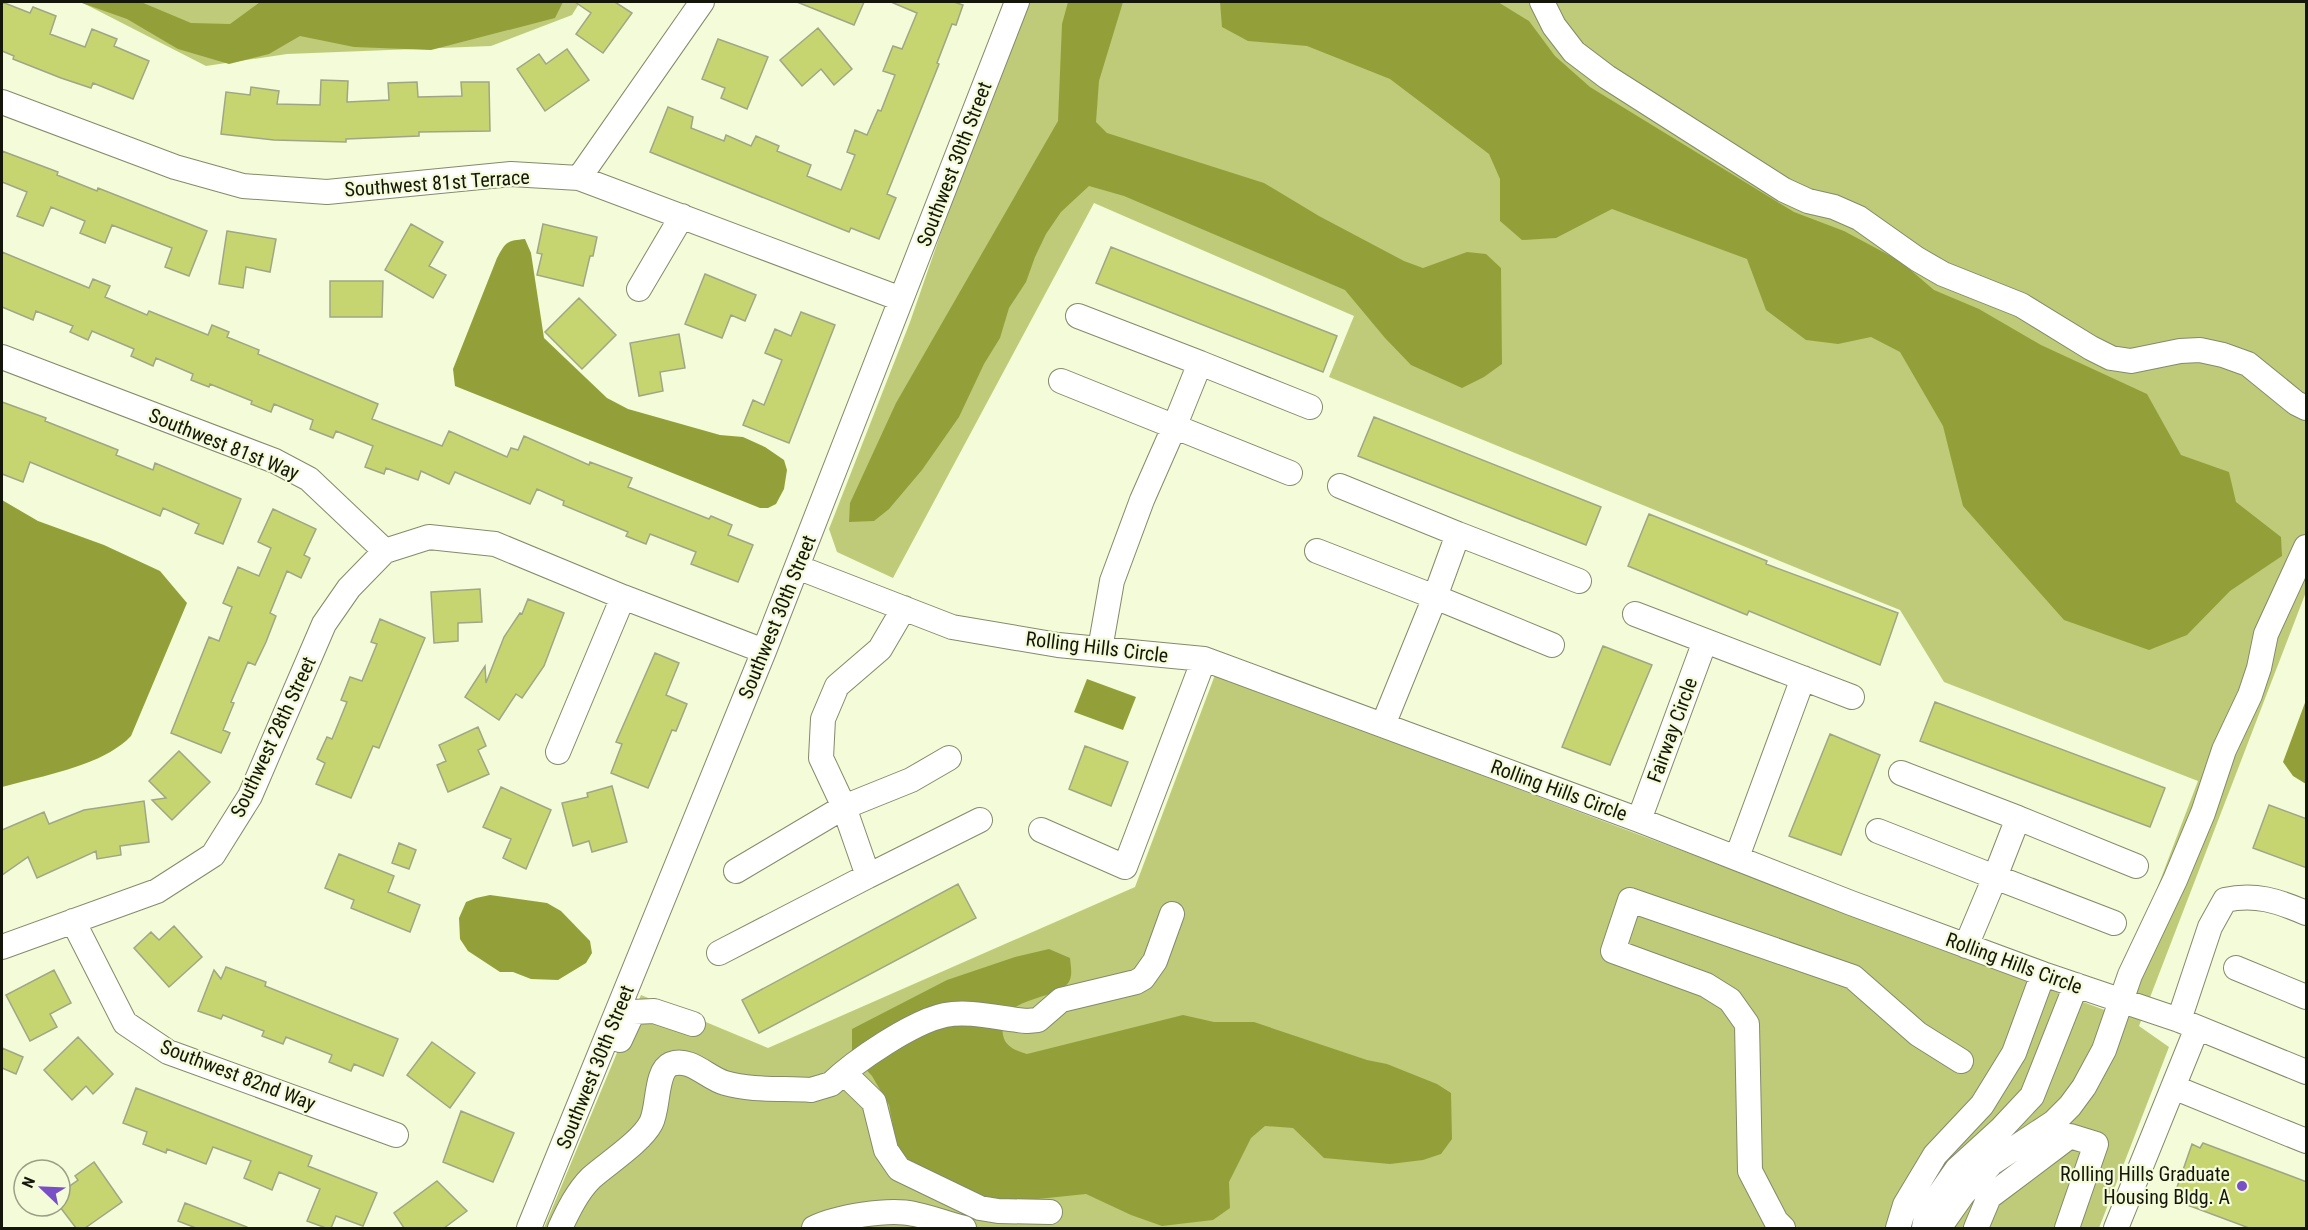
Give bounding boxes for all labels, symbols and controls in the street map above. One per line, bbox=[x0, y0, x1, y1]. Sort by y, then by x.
street label: Southwest 30th Street bbox=[912, 78, 996, 250]
street label: Southwest 81st Terrace bbox=[344, 165, 530, 201]
street label: Southwest 81st Way bbox=[145, 403, 303, 485]
street label: Southwest 30th Street bbox=[733, 532, 821, 702]
street label: Rolling Hills Circle bbox=[1024, 626, 1170, 668]
street label: Southwest 28th Street bbox=[225, 653, 321, 821]
street label: Fairway Circle bbox=[1642, 674, 1702, 786]
street label: Rolling Hills Circle bbox=[1487, 754, 1631, 826]
street label: Rolling Hills Circle bbox=[1942, 927, 2086, 999]
street label: Southwest 30th Street bbox=[551, 982, 639, 1152]
street label: Southwest 82nd Way bbox=[157, 1034, 319, 1116]
north arrow bbox=[12, 1158, 72, 1218]
place label: Rolling Hills Graduate Housing Bldg. A bbox=[2060, 1162, 2230, 1209]
text: N bbox=[18, 1174, 39, 1191]
marker: Rolling Hills Graduate Housing Bldg. A bbox=[2235, 1179, 2249, 1193]

